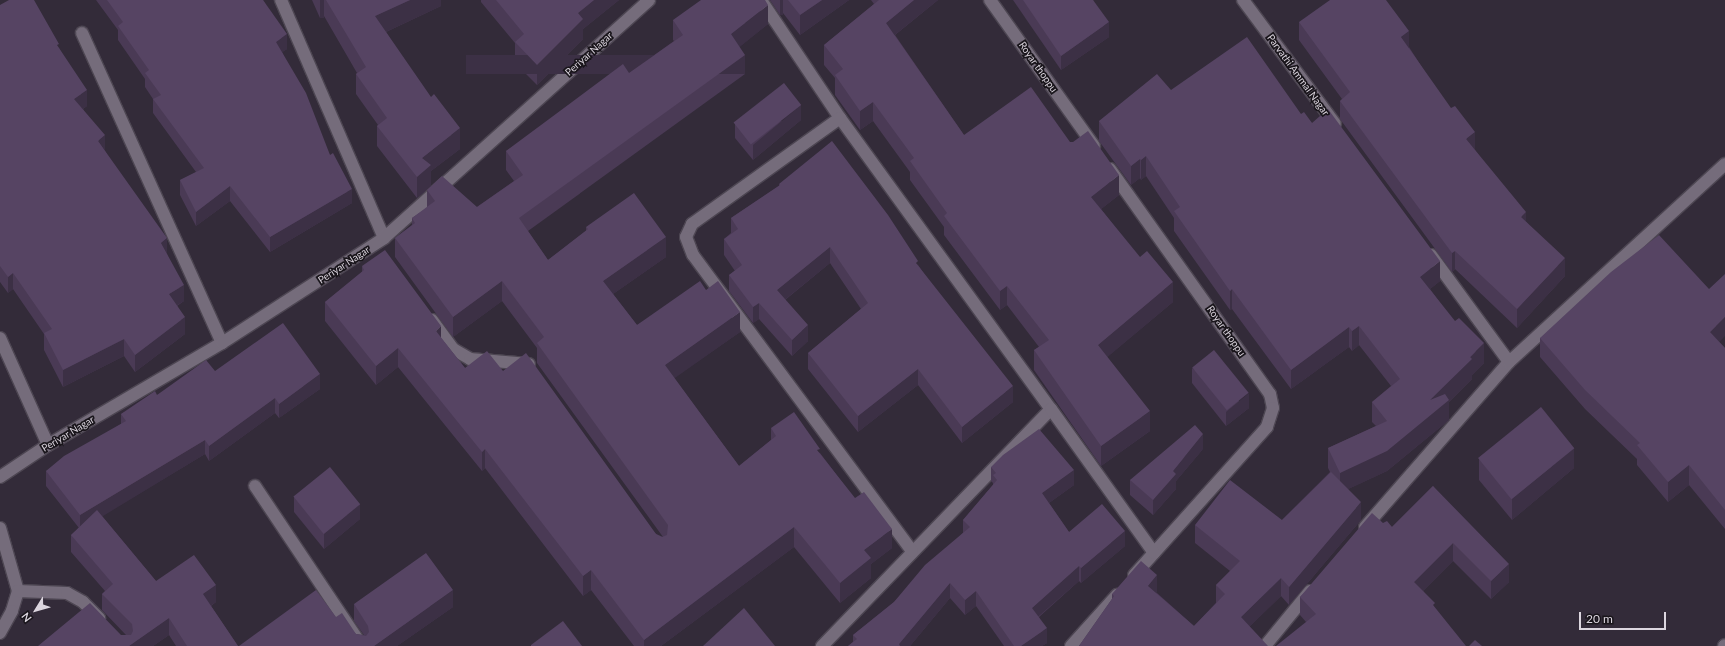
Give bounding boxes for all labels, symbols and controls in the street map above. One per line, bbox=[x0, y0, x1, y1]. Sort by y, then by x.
street label: Periyar Nagar bbox=[563, 30, 615, 78]
street label: Parvathi Ammal Nagar bbox=[1264, 32, 1332, 118]
street label: Royar thoppu bbox=[1016, 39, 1060, 95]
street label: Periyar Nagar bbox=[316, 244, 372, 286]
street label: Royar thoppu bbox=[1204, 303, 1248, 359]
street label: Periyar Nagar bbox=[39, 414, 97, 454]
north arrow bbox=[16, 590, 56, 630]
scale bar bbox=[1581, 604, 1668, 630]
text: N bbox=[18, 610, 34, 625]
text: 20 m bbox=[1586, 611, 1613, 626]

